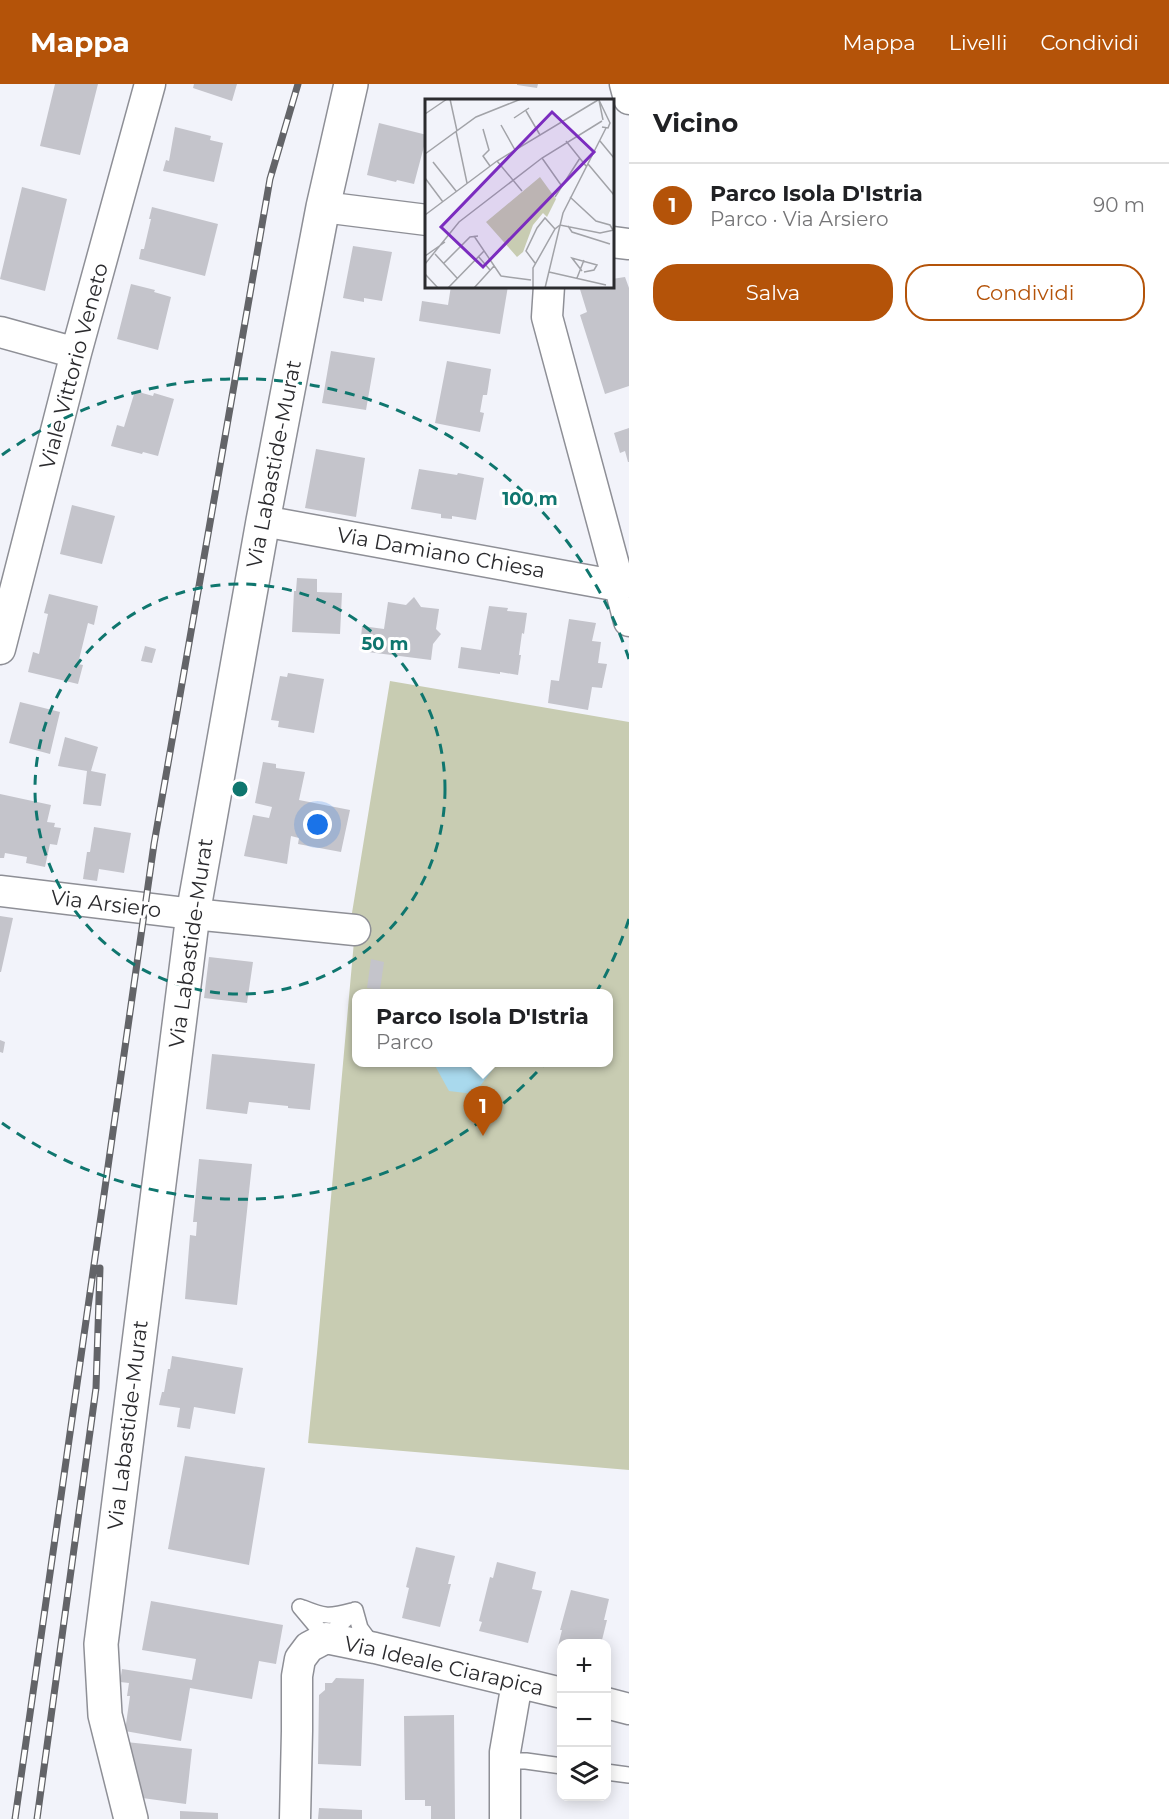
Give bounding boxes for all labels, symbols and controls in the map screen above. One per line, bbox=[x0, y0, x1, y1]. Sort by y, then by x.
text: Mappa bbox=[30, 25, 130, 59]
text: Mappa bbox=[842, 30, 916, 55]
text: Livelli bbox=[949, 30, 1007, 55]
text: Condividi bbox=[1040, 30, 1139, 55]
inset map bbox=[425, 99, 614, 288]
text: Vicino bbox=[653, 107, 738, 139]
text: Parco Isola D'Istria bbox=[710, 180, 923, 207]
text: 1 bbox=[669, 193, 676, 217]
text: 90 m bbox=[1093, 193, 1145, 217]
text: Parco · Via Arsiero bbox=[710, 207, 889, 231]
street label: Viale Vittorio Veneto bbox=[34, 260, 113, 472]
button: Salva bbox=[653, 264, 893, 321]
button: Condividi bbox=[905, 264, 1145, 321]
street label: Via Labastide-Murat bbox=[241, 358, 306, 570]
text: 100 m bbox=[502, 488, 558, 510]
street label: Via Damiano Chiesa bbox=[335, 522, 547, 583]
text: 50 m bbox=[362, 633, 408, 655]
centre of rings bbox=[230, 779, 250, 799]
your location bbox=[303, 810, 332, 839]
street label: Via Labastide-Murat bbox=[163, 837, 218, 1049]
street label: Via Arsiero bbox=[49, 884, 163, 923]
popup bbox=[352, 989, 613, 1067]
text: Parco Isola D'Istria bbox=[376, 1003, 589, 1030]
text: Parco bbox=[376, 1030, 433, 1054]
pin: 1 bbox=[464, 1086, 502, 1136]
street label: Via Labastide-Murat bbox=[102, 1319, 153, 1531]
street label: Via Ideale Ciarapica bbox=[342, 1630, 546, 1701]
map controls bbox=[557, 1639, 611, 1801]
button: + bbox=[557, 1639, 611, 1693]
button: − bbox=[557, 1693, 611, 1747]
button: layers bbox=[557, 1747, 611, 1801]

